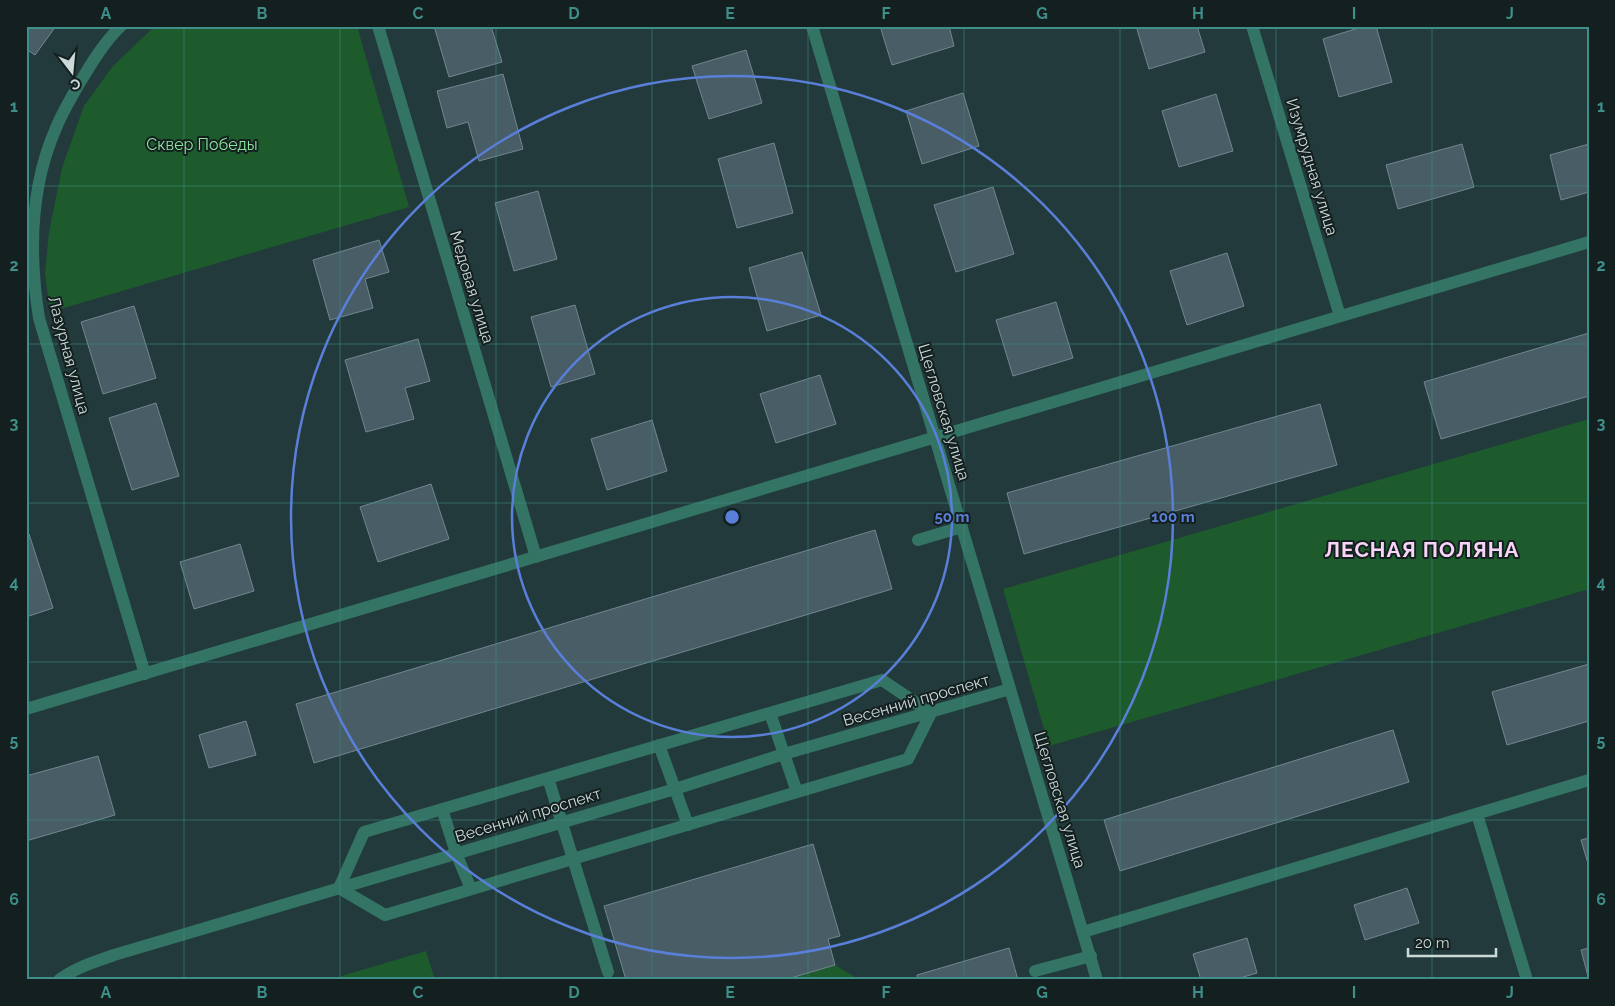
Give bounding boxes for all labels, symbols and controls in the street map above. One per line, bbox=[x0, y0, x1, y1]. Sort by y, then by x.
text: A bbox=[101, 4, 112, 23]
text: B bbox=[257, 4, 268, 23]
text: C bbox=[413, 4, 424, 23]
text: D bbox=[568, 4, 580, 23]
text: E bbox=[725, 4, 735, 23]
text: F bbox=[881, 4, 891, 23]
text: G bbox=[1036, 4, 1048, 23]
text: H bbox=[1192, 4, 1204, 23]
text: I bbox=[1352, 4, 1356, 23]
text: J bbox=[1506, 4, 1514, 23]
north arrow bbox=[48, 48, 98, 98]
text: С bbox=[68, 75, 82, 94]
street label: Изумрудная улица bbox=[1282, 96, 1342, 238]
text: 1 bbox=[10, 97, 18, 116]
text: 1 bbox=[1597, 97, 1605, 116]
park label: Сквер Победы bbox=[146, 135, 258, 154]
street label: Медовая улица bbox=[446, 228, 498, 346]
text: 2 bbox=[9, 256, 19, 275]
text: 2 bbox=[1596, 256, 1606, 275]
street label: Лазурная улица bbox=[44, 294, 94, 416]
street label: Щегловская улица bbox=[914, 341, 974, 483]
text: 3 bbox=[10, 414, 19, 433]
text: 3 bbox=[1597, 414, 1606, 433]
centre of rings bbox=[723, 508, 741, 526]
text: 50 m bbox=[934, 508, 970, 526]
text: 100 m bbox=[1151, 508, 1195, 526]
district label: ЛЕСНАЯ ПОЛЯНА bbox=[1325, 537, 1519, 562]
text: 4 bbox=[9, 573, 19, 592]
text: 4 bbox=[1596, 573, 1606, 592]
street label: Весенний проспект bbox=[841, 670, 992, 730]
street label: Щегловская улица bbox=[1030, 729, 1090, 871]
text: 5 bbox=[10, 731, 19, 750]
text: 5 bbox=[1597, 731, 1606, 750]
street label: Весенний проспект bbox=[453, 784, 604, 846]
text: 6 bbox=[9, 890, 19, 909]
text: 6 bbox=[1596, 890, 1606, 909]
scale bar bbox=[1408, 926, 1495, 958]
text: 20 m bbox=[1415, 934, 1450, 952]
text: A bbox=[101, 983, 112, 1002]
text: B bbox=[257, 983, 268, 1002]
text: C bbox=[413, 983, 424, 1002]
text: D bbox=[568, 983, 580, 1002]
text: E bbox=[725, 983, 735, 1002]
text: F bbox=[881, 983, 891, 1002]
text: G bbox=[1036, 983, 1048, 1002]
text: H bbox=[1192, 983, 1204, 1002]
text: I bbox=[1352, 983, 1356, 1002]
text: J bbox=[1506, 983, 1514, 1002]

